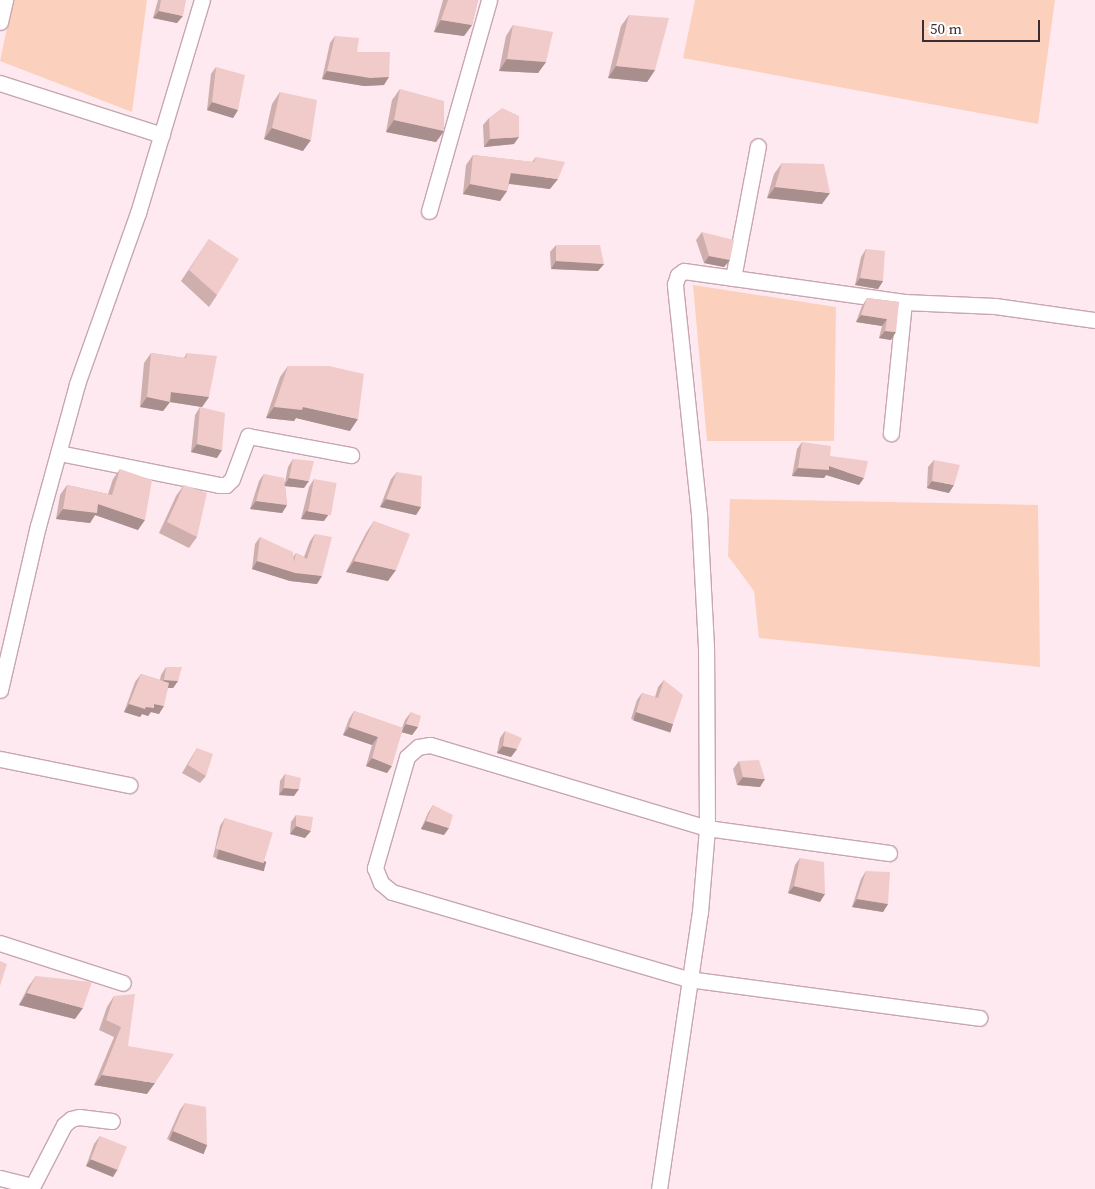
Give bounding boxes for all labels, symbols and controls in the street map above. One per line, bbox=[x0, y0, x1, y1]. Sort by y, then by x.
scale bar bbox=[925, 10, 1042, 42]
text: 50 m bbox=[930, 18, 962, 39]

